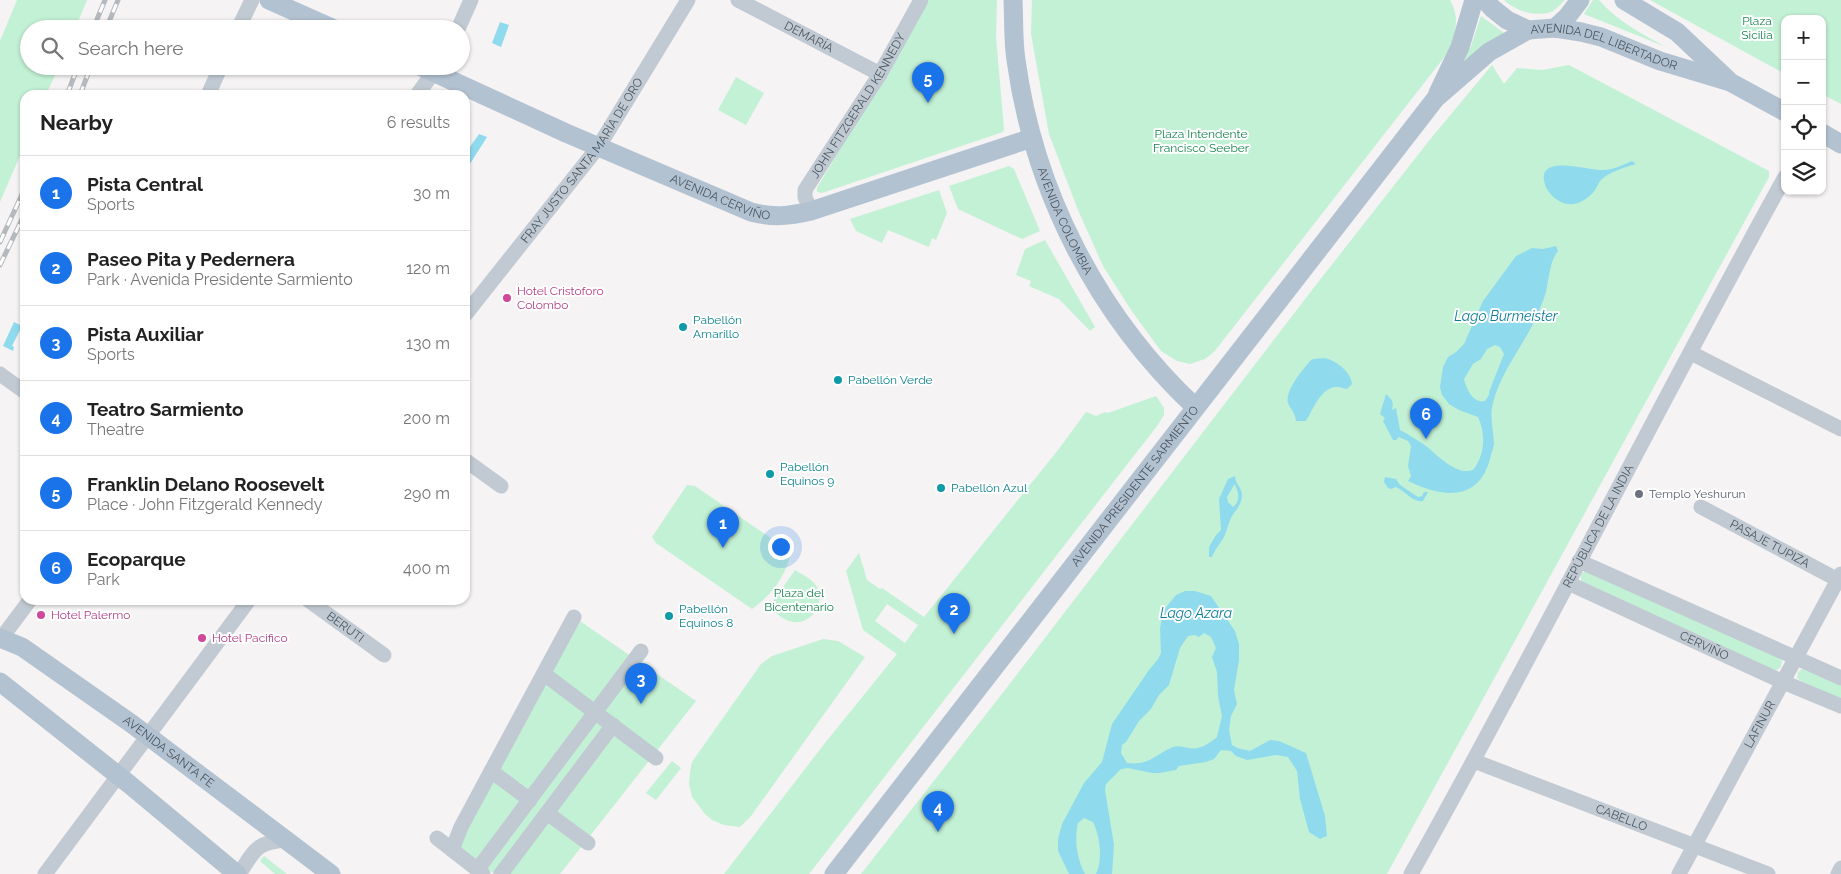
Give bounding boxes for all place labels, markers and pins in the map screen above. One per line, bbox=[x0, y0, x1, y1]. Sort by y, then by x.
pin: 5 bbox=[912, 62, 944, 103]
place label: Hotel Cristoforo Colombo bbox=[517, 284, 604, 312]
marker: Hotel Cristoforo Colombo bbox=[501, 292, 513, 304]
place label: Pabellón Amarillo bbox=[693, 313, 742, 341]
marker: Pabellón Amarillo bbox=[677, 321, 689, 333]
place label: Pabellón Verde bbox=[848, 373, 933, 387]
marker: Pabellón Verde bbox=[832, 374, 844, 386]
pin: 6 bbox=[1410, 398, 1442, 439]
place label: Pabellón Equinos 9 bbox=[780, 460, 834, 488]
marker: Pabellón Equinos 9 bbox=[764, 468, 776, 480]
place label: Pabellón Azul bbox=[951, 481, 1028, 495]
marker: Pabellón Azul bbox=[935, 482, 947, 494]
place label: Templo Yeshurun bbox=[1649, 487, 1746, 501]
marker: Templo Yeshurun bbox=[1633, 488, 1645, 500]
pin: 1 bbox=[707, 507, 739, 548]
pin: 2 bbox=[938, 593, 970, 634]
place label: Pabellón Equinos 8 bbox=[679, 602, 733, 630]
place label: Hotel Palermo bbox=[51, 608, 130, 622]
marker: Hotel Palermo bbox=[35, 609, 47, 621]
marker: Pabellón Equinos 8 bbox=[663, 610, 675, 622]
place label: Hotel Pacifico bbox=[212, 631, 288, 645]
marker: Hotel Pacifico bbox=[196, 632, 208, 644]
pin: 3 bbox=[625, 663, 657, 704]
pin: 4 bbox=[922, 791, 954, 832]

